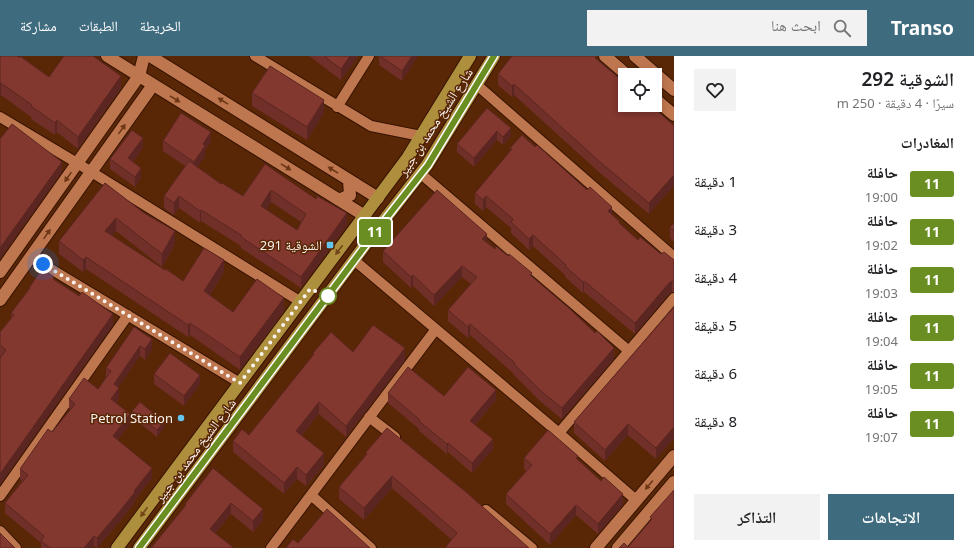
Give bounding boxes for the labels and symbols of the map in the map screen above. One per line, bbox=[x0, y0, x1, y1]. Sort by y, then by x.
street label: شارع الشيخ محمد بن جبير bbox=[393, 65, 478, 181]
one-way arrow bbox=[170, 95, 180, 103]
one-way arrow bbox=[217, 98, 229, 105]
one-way arrow bbox=[118, 123, 126, 134]
one-way arrow bbox=[281, 163, 291, 171]
one-way arrow bbox=[328, 166, 338, 174]
one-way arrow bbox=[64, 171, 72, 182]
line badge: 11 bbox=[357, 219, 393, 245]
one-way arrow bbox=[43, 229, 51, 240]
place label: الشوقية 291 bbox=[260, 236, 322, 254]
marker: الشوقية 291 bbox=[325, 240, 335, 250]
one-way arrow bbox=[335, 245, 343, 256]
your location bbox=[33, 254, 53, 274]
unlabelled marker bbox=[319, 287, 337, 305]
street label: شارع الشيخ محمد بن جبير bbox=[149, 395, 241, 507]
place label: Petrol Station bbox=[90, 409, 173, 427]
marker: Petrol Station bbox=[176, 413, 186, 423]
one-way arrow bbox=[644, 480, 653, 491]
one-way arrow bbox=[140, 507, 148, 517]

